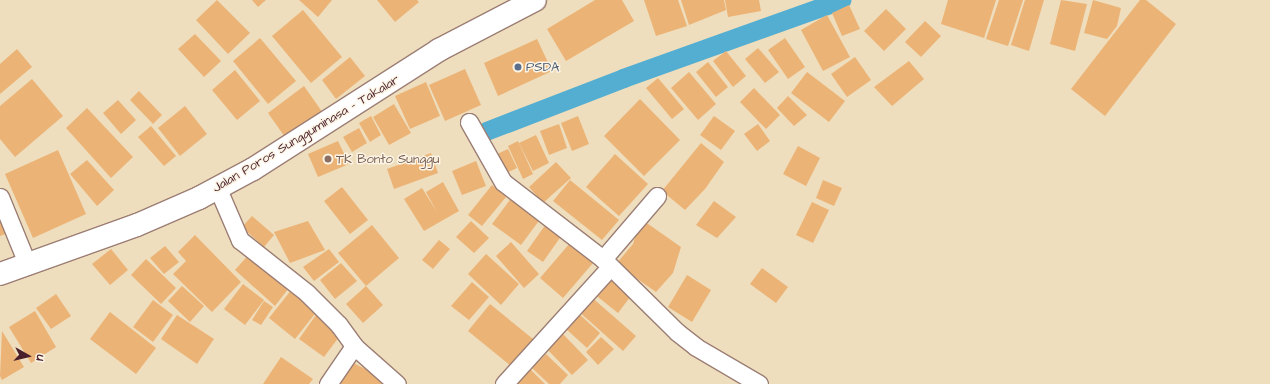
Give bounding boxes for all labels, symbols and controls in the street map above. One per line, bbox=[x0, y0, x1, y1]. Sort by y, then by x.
place label: PSDA bbox=[526, 59, 559, 75]
marker: PSDA bbox=[513, 62, 523, 72]
street label: Jalan Poros Sungguminasa - Takalar bbox=[210, 72, 402, 196]
place label: TK Bonto Sunggu bbox=[336, 151, 439, 167]
marker: TK Bonto Sunggu bbox=[323, 154, 333, 164]
north arrow bbox=[8, 336, 48, 376]
text: U bbox=[33, 354, 48, 362]

